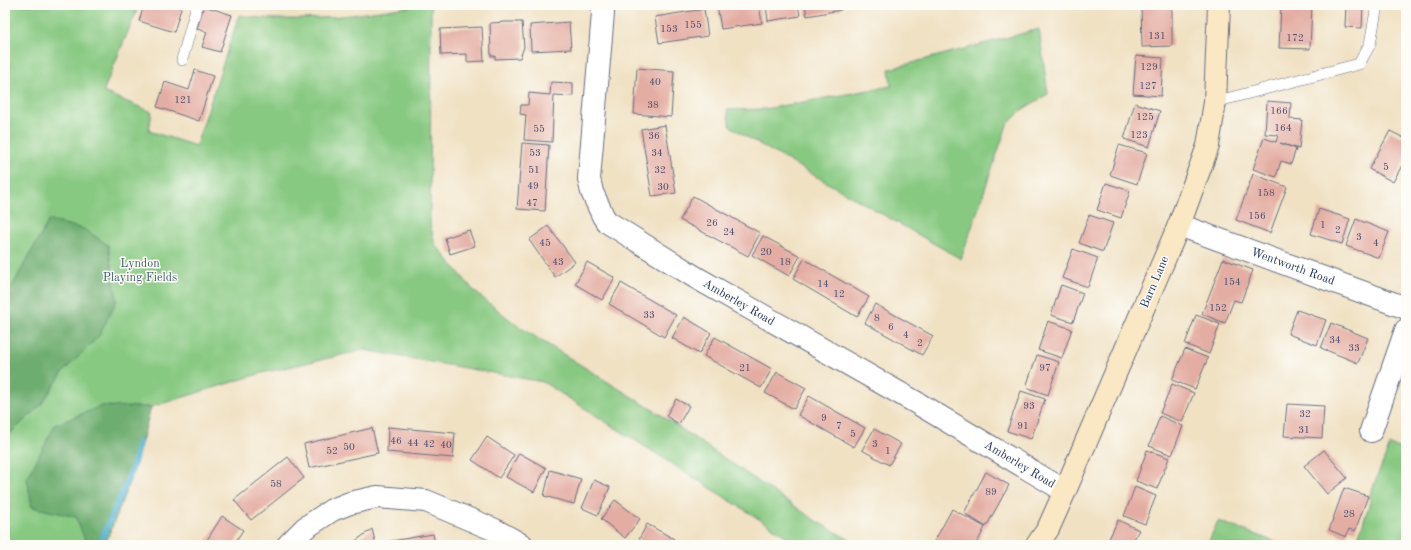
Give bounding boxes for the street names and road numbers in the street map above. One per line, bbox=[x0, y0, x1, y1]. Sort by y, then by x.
street label: Wentworth Road bbox=[1249, 246, 1336, 288]
street label: Barn Lane bbox=[1139, 254, 1171, 310]
street label: Amberley Road bbox=[701, 278, 776, 328]
street label: Amberley Road bbox=[982, 439, 1057, 491]

